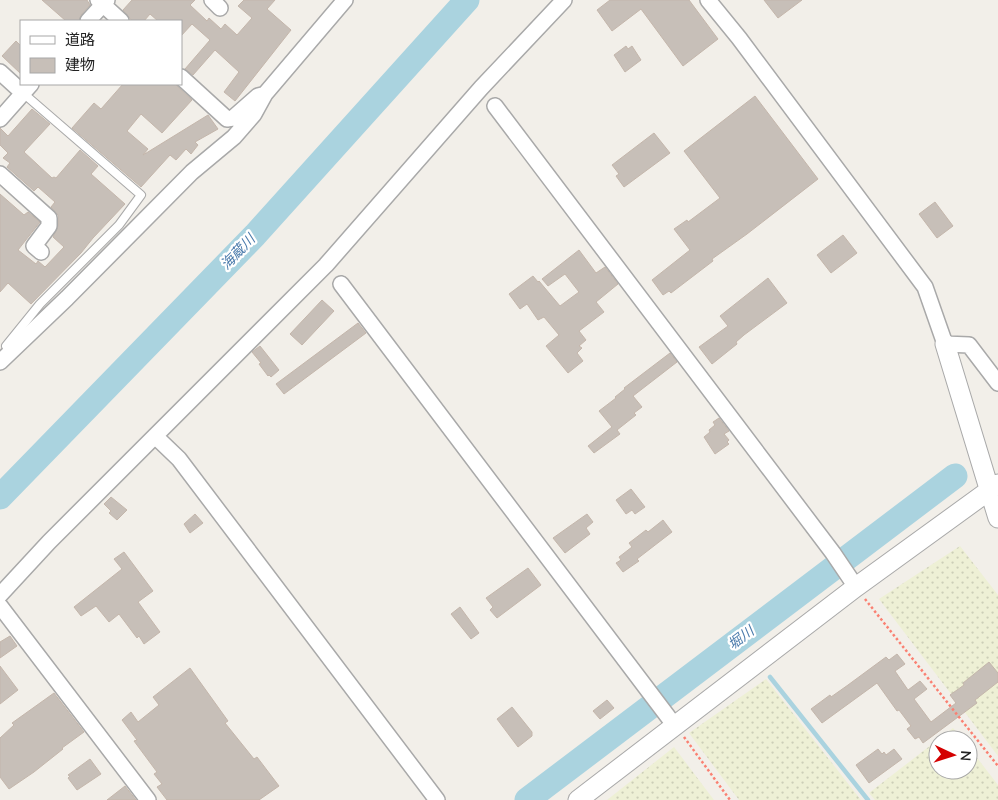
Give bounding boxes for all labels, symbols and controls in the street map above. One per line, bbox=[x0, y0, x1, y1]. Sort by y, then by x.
legend bbox=[20, 20, 182, 85]
text: 道路 bbox=[65, 30, 95, 50]
text: 建物 bbox=[65, 55, 95, 75]
water label: 海蔵川 bbox=[217, 229, 261, 274]
water label: 堀川 bbox=[724, 621, 759, 654]
north arrow bbox=[928, 730, 978, 780]
text: N bbox=[956, 750, 975, 762]

